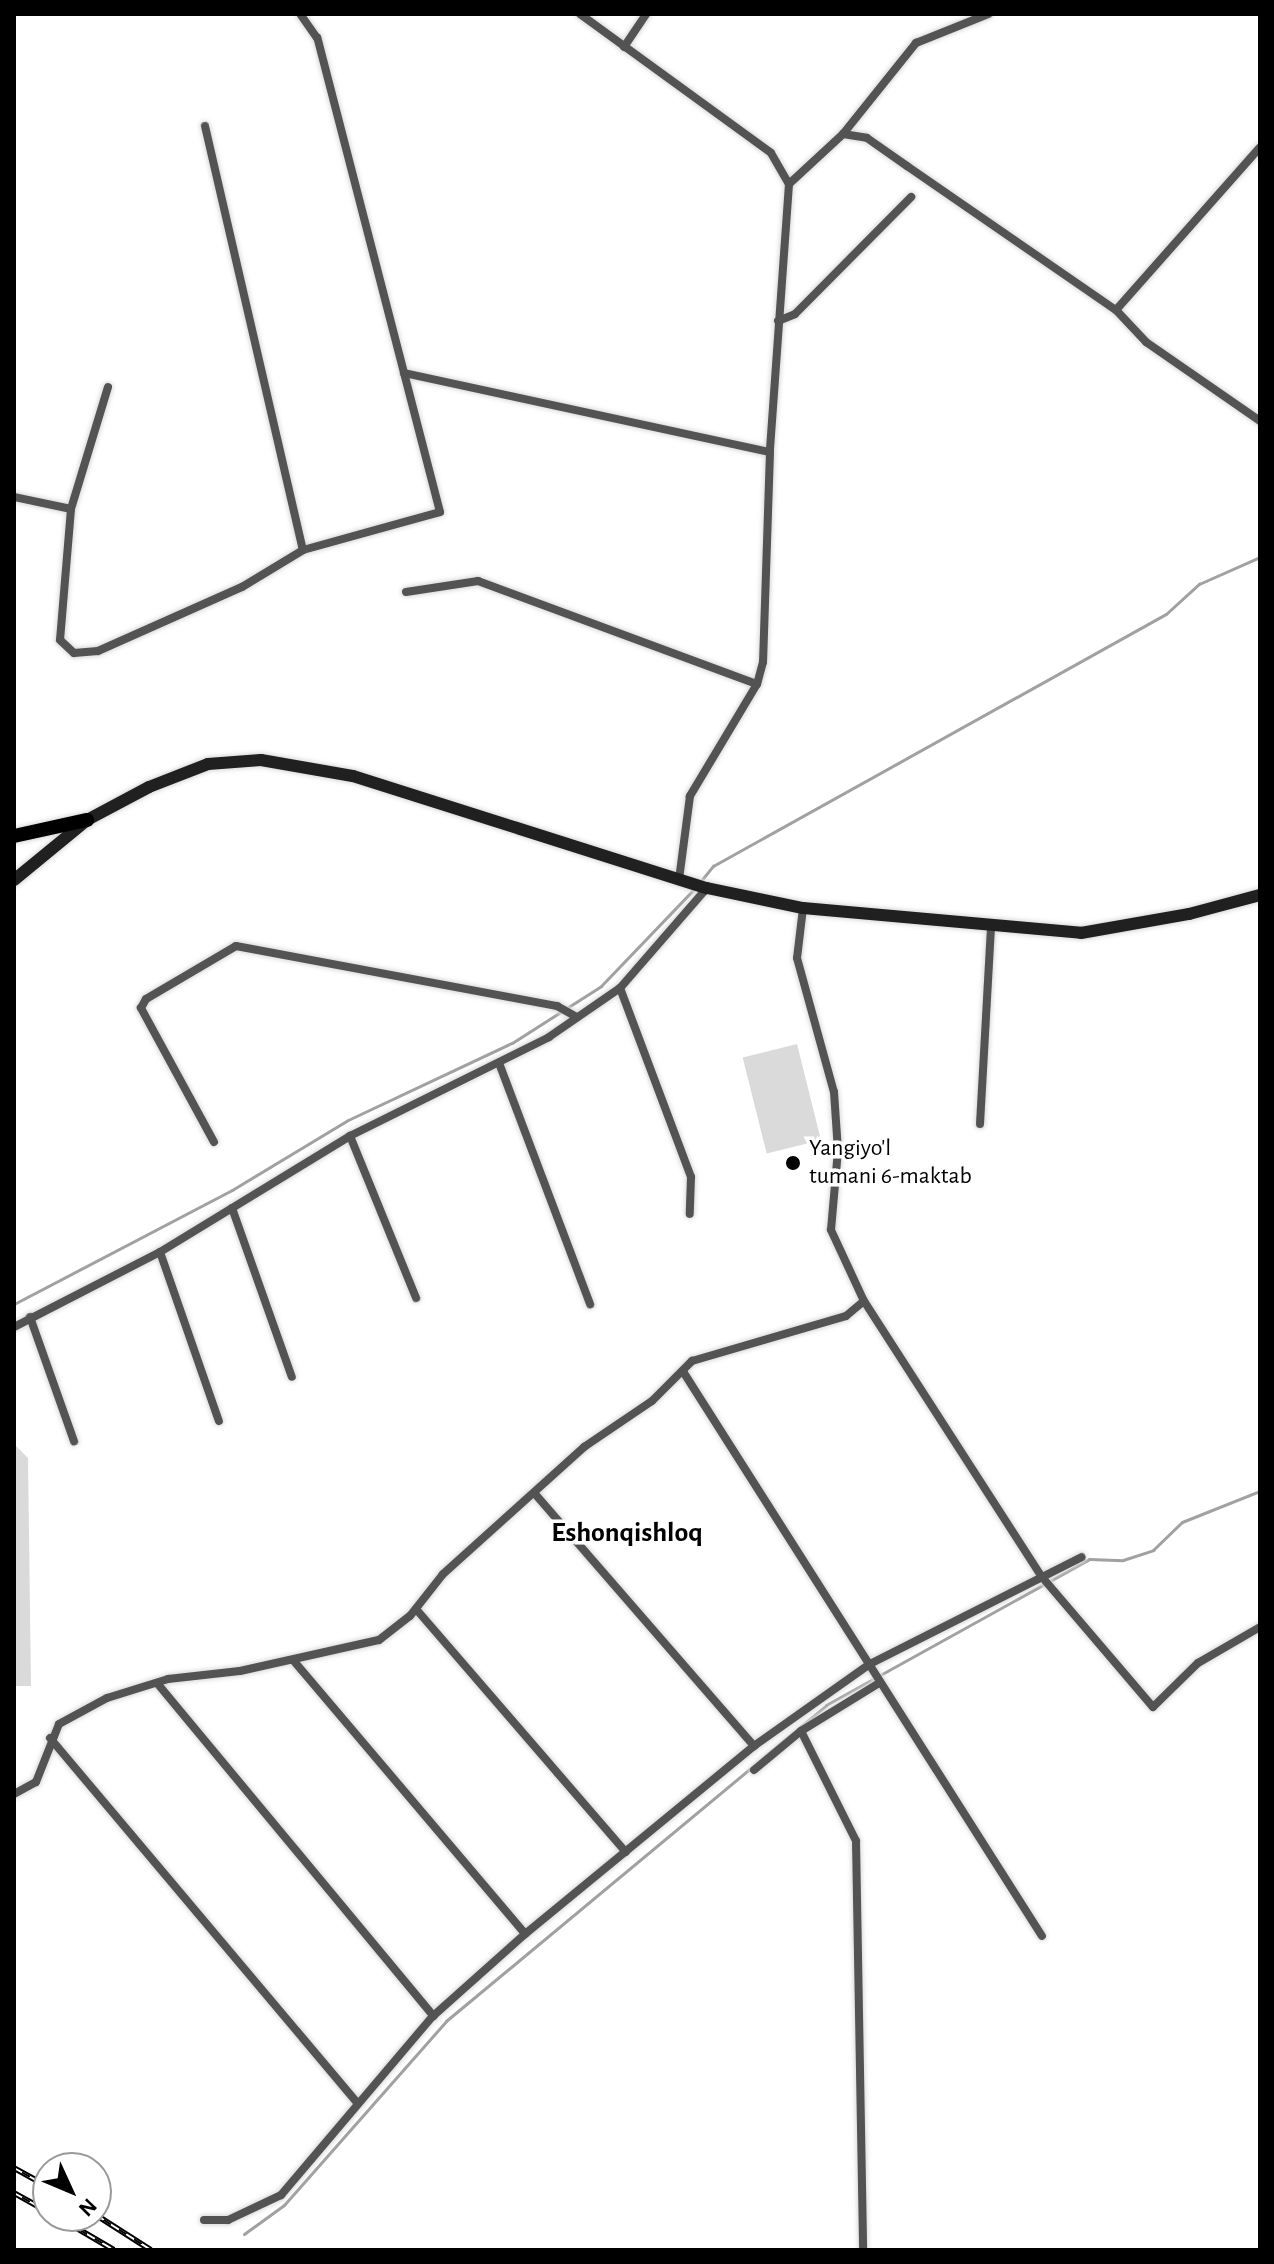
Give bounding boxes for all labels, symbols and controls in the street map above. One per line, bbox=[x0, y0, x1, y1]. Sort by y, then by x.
place label: Yangiyo'l tumani 6-maktab bbox=[809, 1135, 972, 1191]
marker: Yangiyo'l tumani 6-maktab bbox=[784, 1154, 802, 1172]
district label: Eshonqishloq bbox=[551, 1516, 703, 1550]
north arrow bbox=[32, 2152, 112, 2232]
text: N bbox=[75, 2194, 101, 2220]

